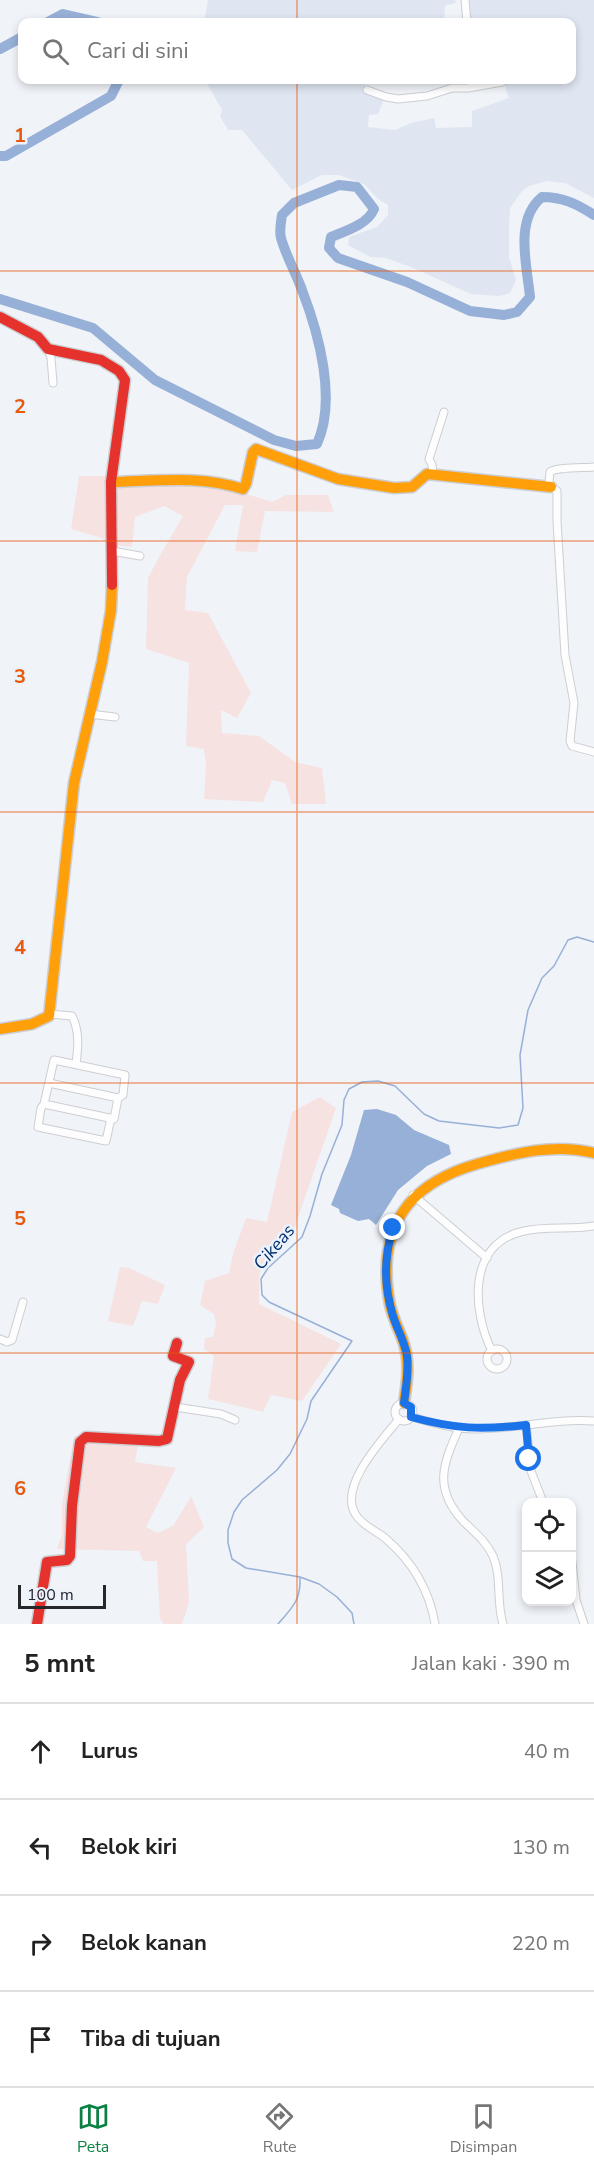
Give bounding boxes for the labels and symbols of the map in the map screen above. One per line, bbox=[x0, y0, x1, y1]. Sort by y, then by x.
text: 1 bbox=[14, 122, 26, 149]
text: 2 bbox=[14, 393, 26, 420]
text: 3 bbox=[14, 663, 26, 690]
text: 4 bbox=[14, 934, 26, 961]
text: 5 bbox=[14, 1205, 26, 1232]
route end bbox=[379, 1214, 405, 1240]
water label: Cikeas bbox=[248, 1219, 300, 1275]
route start bbox=[515, 1445, 541, 1471]
text: 6 bbox=[14, 1475, 26, 1502]
scale bar bbox=[18, 1582, 106, 1610]

